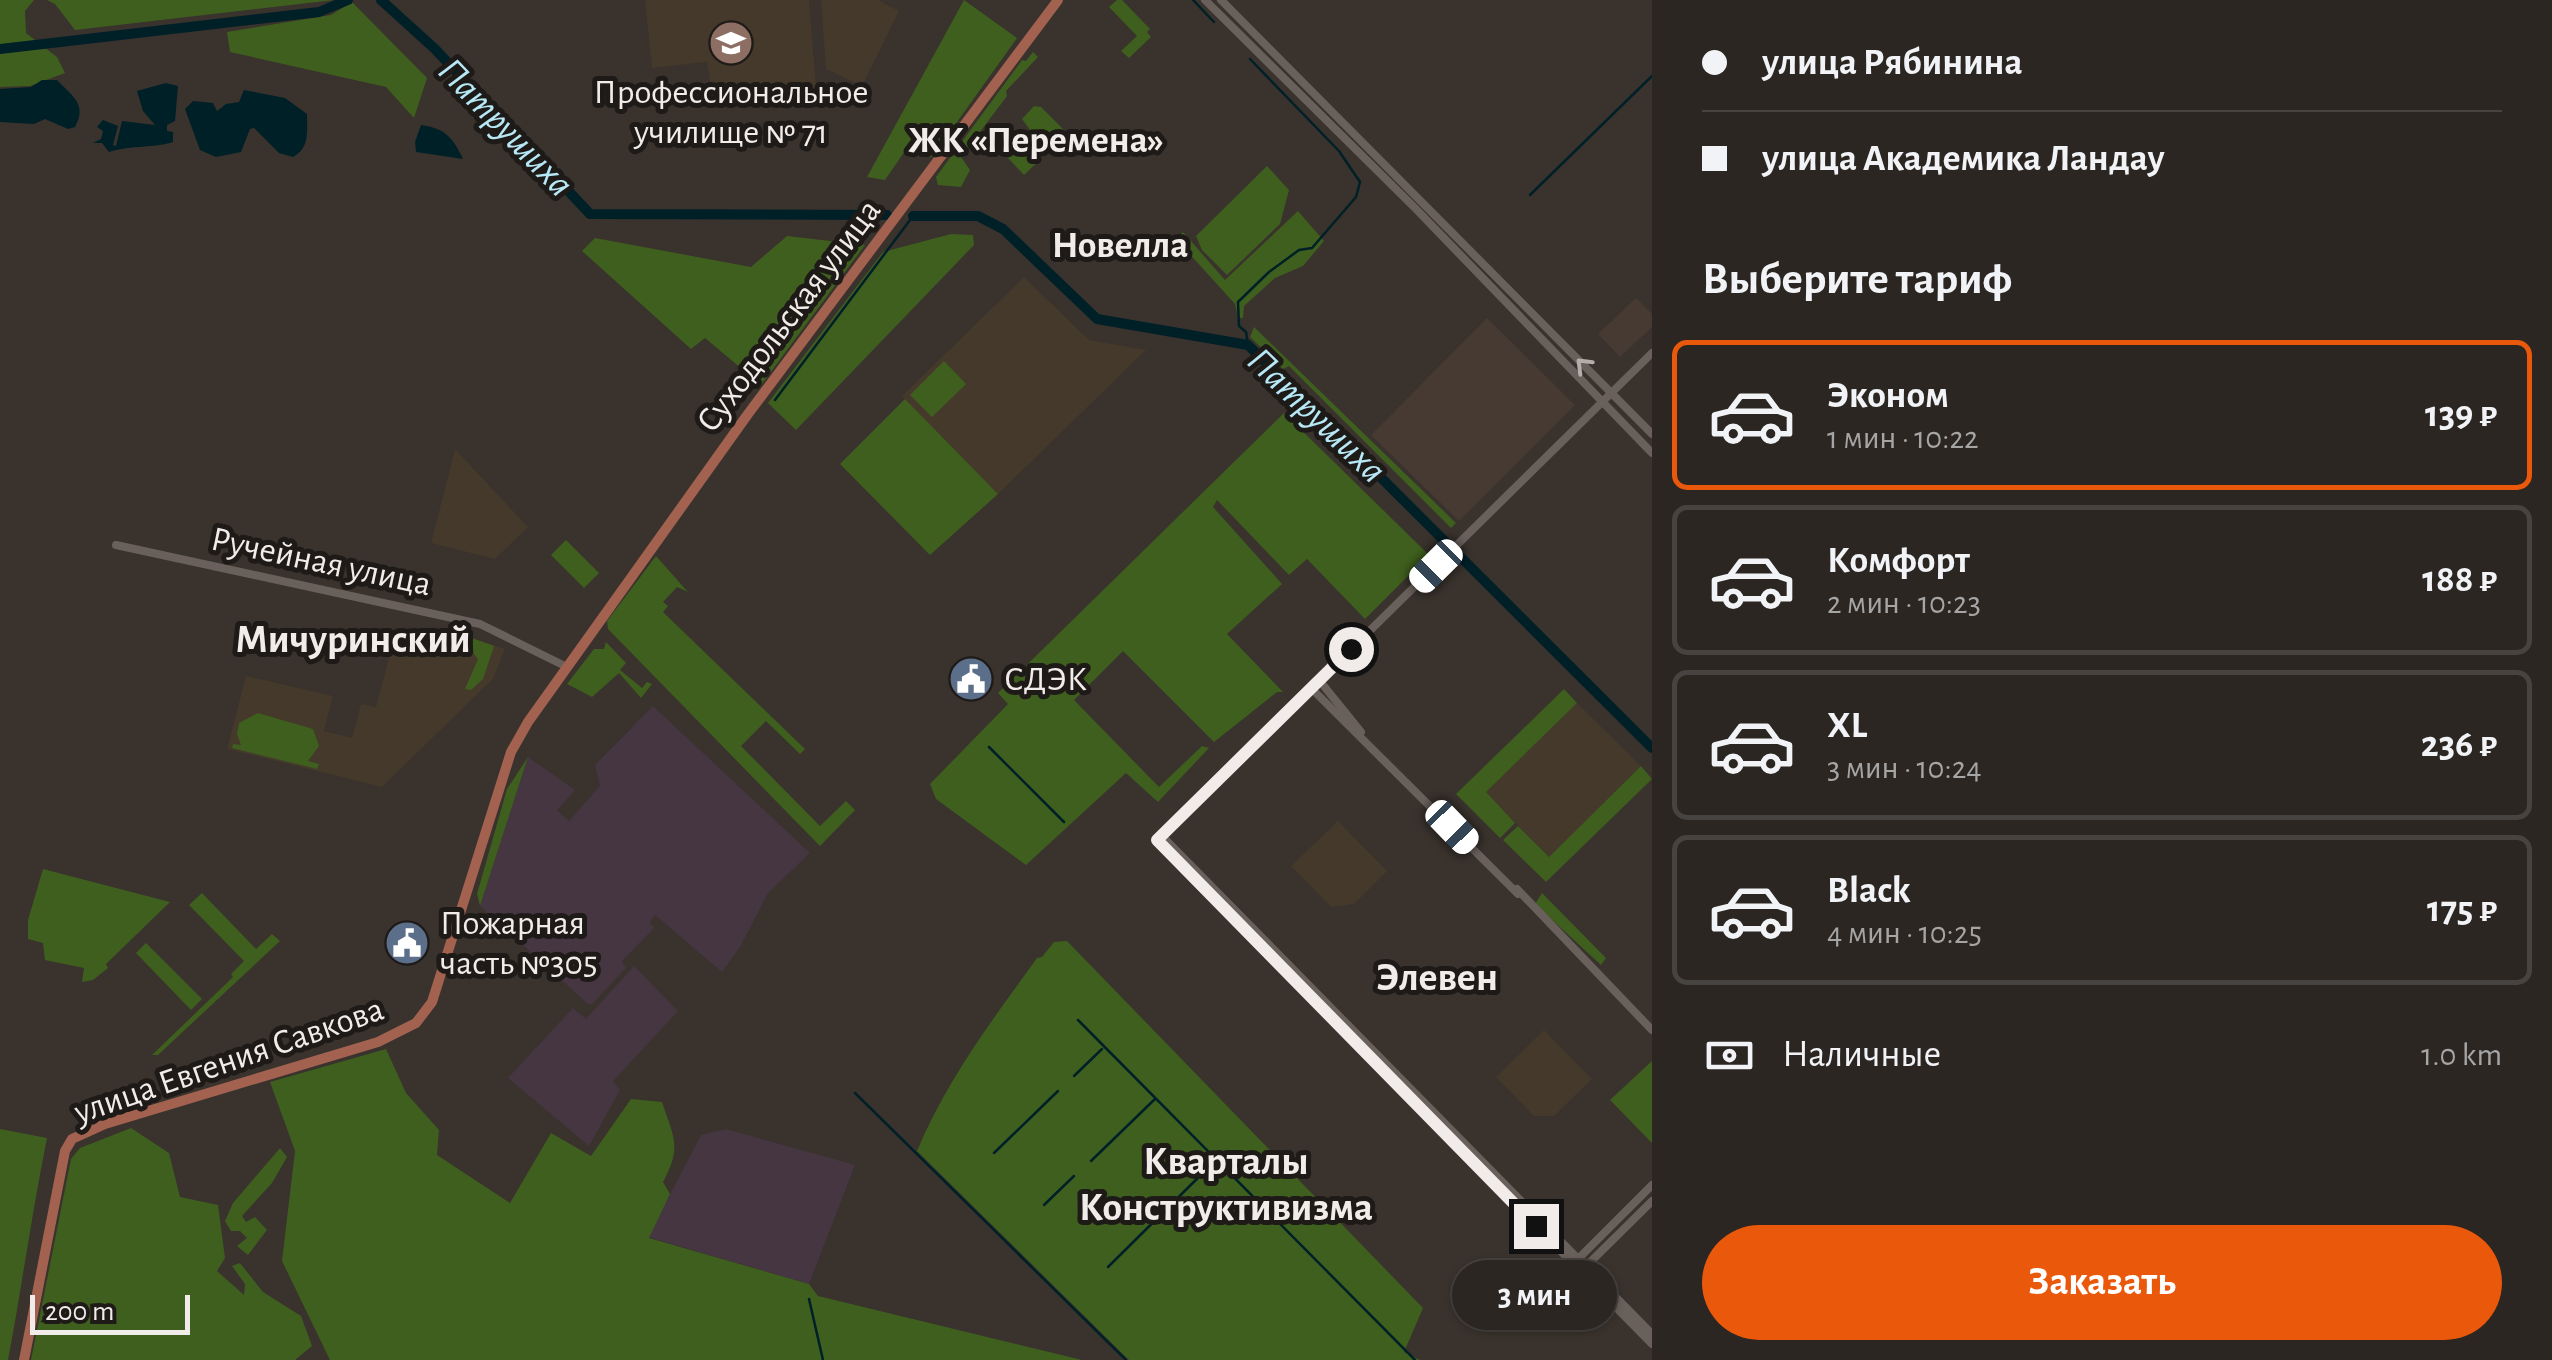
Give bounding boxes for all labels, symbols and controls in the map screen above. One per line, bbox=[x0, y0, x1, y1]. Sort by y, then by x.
school or university icon: Профессиональное училище № 71 bbox=[708, 20, 754, 66]
text: улица Рябинина bbox=[1762, 44, 2023, 82]
water label: Патрушиха bbox=[430, 52, 580, 204]
place label: Профессиональное училище № 71 bbox=[593, 75, 869, 150]
district label: ЖК «Перемена» bbox=[908, 122, 1164, 160]
text: улица Академика Ландау bbox=[1762, 140, 2165, 178]
street label: Суходольская улица bbox=[690, 193, 888, 439]
district label: Новелла bbox=[1052, 227, 1188, 265]
text: Выберите тариф bbox=[1702, 257, 2012, 302]
water label: Патрушиха bbox=[1240, 341, 1392, 491]
one-way arrow bbox=[1577, 358, 1595, 376]
icon: car bbox=[1707, 370, 1797, 460]
text: Эконом bbox=[1827, 377, 1949, 415]
text: 139 ₽ bbox=[2425, 396, 2497, 434]
text: 1 мин · 10:22 bbox=[1827, 422, 1979, 454]
street label: Ручейная улица bbox=[208, 522, 434, 602]
car bbox=[1404, 534, 1468, 598]
icon: car bbox=[1707, 535, 1797, 625]
text: Комфорт bbox=[1827, 542, 1970, 580]
text: 188 ₽ bbox=[2422, 561, 2497, 599]
text: 2 мин · 10:23 bbox=[1827, 587, 1981, 619]
district label: Мичуринский bbox=[235, 620, 471, 660]
route start bbox=[1329, 627, 1374, 672]
public building icon: СДЭК bbox=[948, 656, 994, 702]
place label: СДЭК bbox=[1004, 662, 1087, 697]
icon: car bbox=[1707, 700, 1797, 790]
text: XL bbox=[1827, 707, 1867, 745]
text: 236 ₽ bbox=[2421, 726, 2497, 764]
text: 3 мин · 10:24 bbox=[1827, 752, 1982, 784]
car bbox=[1420, 795, 1484, 859]
icon: car bbox=[1707, 865, 1797, 955]
text: Black bbox=[1827, 872, 1911, 910]
text: 175 ₽ bbox=[2427, 891, 2497, 929]
place label: Пожарная часть №305 bbox=[440, 906, 598, 981]
text: 4 мин · 10:25 bbox=[1827, 917, 1982, 949]
public building icon: Пожарная часть №305 bbox=[384, 920, 430, 966]
district label: Элевен bbox=[1376, 958, 1498, 998]
street label: улица Евгения Савкова bbox=[69, 992, 388, 1131]
icon: cash bbox=[1702, 1028, 1757, 1083]
text: Наличные bbox=[1782, 1036, 1941, 1074]
text: 1.0 km bbox=[2421, 1039, 2502, 1071]
district label: Кварталы Конструктивизма bbox=[1079, 1142, 1373, 1228]
route end bbox=[1514, 1204, 1559, 1249]
button: Заказать bbox=[1702, 1225, 2502, 1340]
callout: 3 мин bbox=[1454, 1261, 1618, 1331]
text: 3 мин bbox=[1498, 1279, 1571, 1311]
scale bar bbox=[30, 1290, 190, 1334]
text: 200 m bbox=[45, 1298, 114, 1326]

